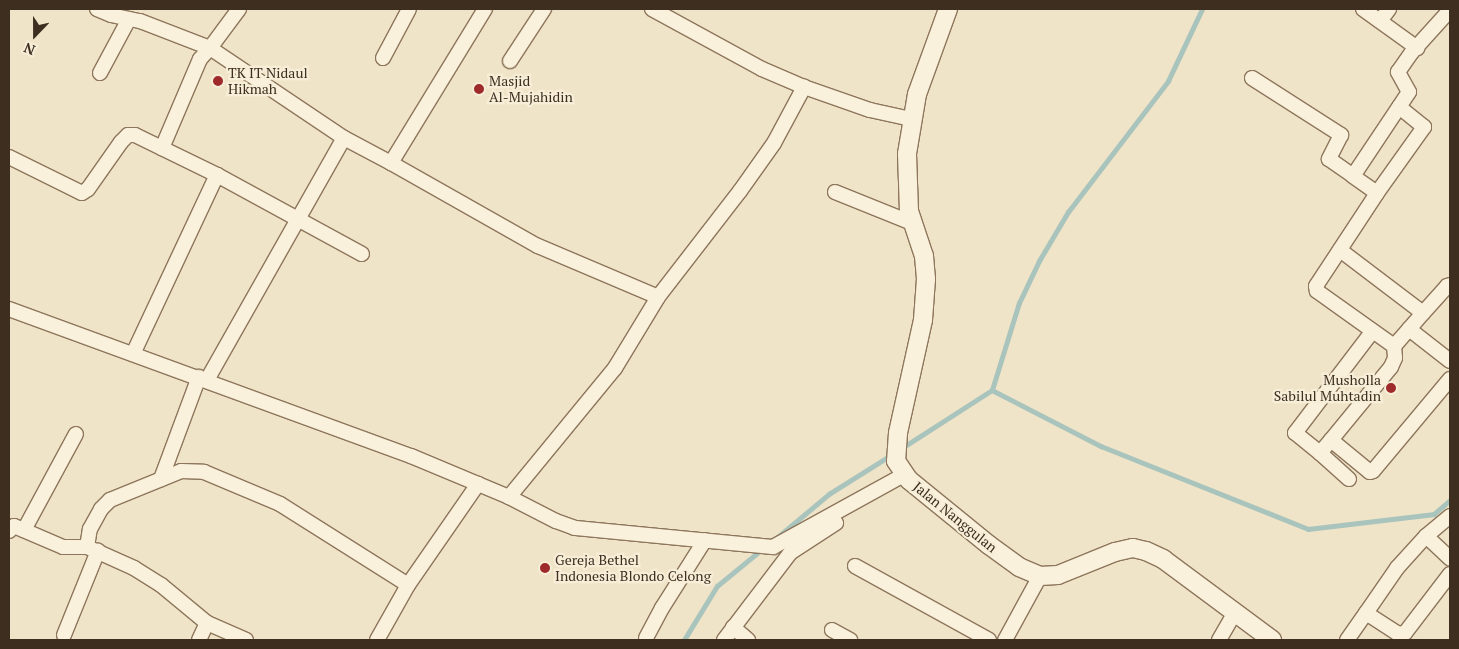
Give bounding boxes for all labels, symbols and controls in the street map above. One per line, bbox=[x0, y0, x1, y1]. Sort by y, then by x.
north arrow bbox=[10, 10, 60, 60]
text: N bbox=[21, 39, 38, 60]
place label: TK IT Nidaul Hikmah bbox=[228, 65, 308, 98]
place label: Masjid Al-Mujahidin bbox=[489, 73, 573, 105]
marker: TK IT Nidaul Hikmah bbox=[212, 75, 224, 87]
marker: Masjid Al-Mujahidin bbox=[473, 83, 485, 95]
place label: Musholla Sabilul Muhtadin bbox=[1274, 372, 1381, 404]
marker: Musholla Sabilul Muhtadin bbox=[1385, 382, 1397, 394]
street label: Jalan Nanggulan bbox=[910, 478, 1000, 556]
place label: Gereja Bethel Indonesia Blondo Celong bbox=[555, 552, 711, 584]
marker: Gereja Bethel Indonesia Blondo Celong bbox=[539, 562, 551, 574]

